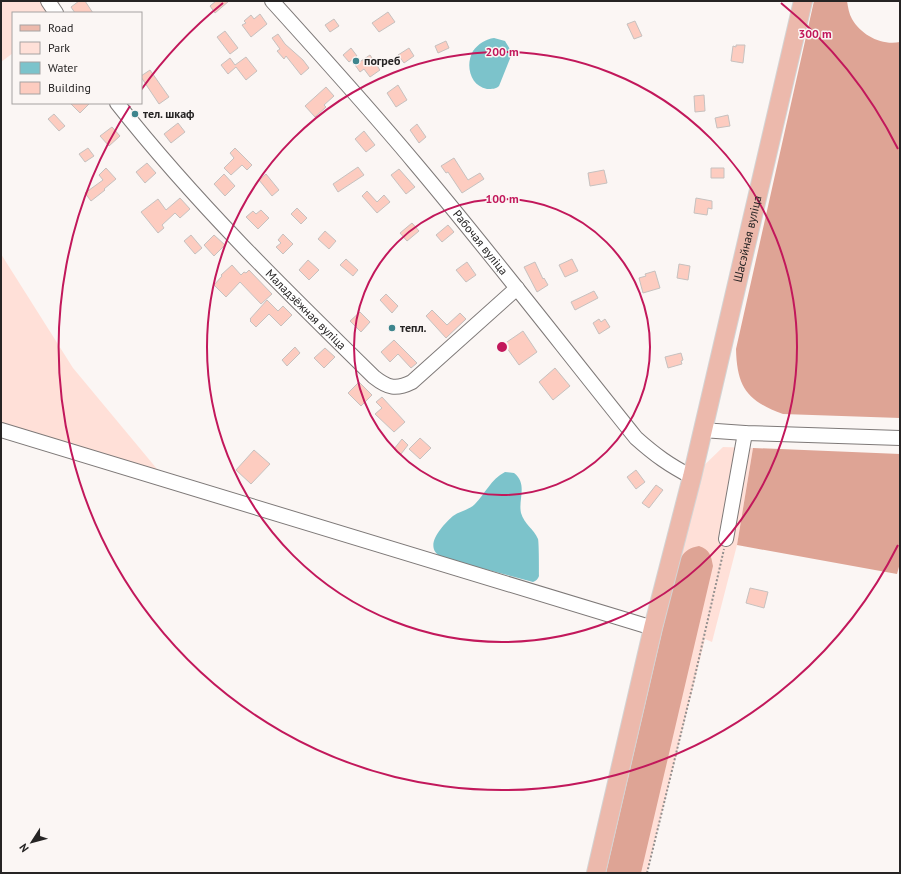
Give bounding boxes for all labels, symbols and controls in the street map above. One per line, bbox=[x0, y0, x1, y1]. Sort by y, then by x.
legend bbox=[12, 12, 142, 104]
text: Road bbox=[48, 20, 73, 35]
text: 300 m bbox=[798, 26, 832, 41]
text: Park bbox=[48, 40, 70, 55]
text: 200 m bbox=[485, 44, 519, 59]
place label: погреб bbox=[364, 53, 401, 68]
marker: погреб bbox=[351, 56, 361, 66]
text: Water bbox=[48, 60, 78, 75]
text: Building bbox=[48, 80, 91, 95]
place label: тел. шкаф bbox=[143, 106, 195, 121]
marker: тел. шкаф bbox=[130, 109, 140, 119]
text: 100 m bbox=[485, 191, 519, 206]
street label: Шасэйная вуліца bbox=[730, 194, 764, 284]
street label: Рабочая вуліца bbox=[450, 207, 511, 278]
street label: Маладзёжная вуліца bbox=[263, 266, 350, 353]
place label: тепл. bbox=[400, 320, 427, 335]
marker: тепл. bbox=[387, 323, 397, 333]
centre of rings bbox=[495, 340, 509, 354]
north arrow bbox=[12, 822, 52, 862]
text: N bbox=[16, 841, 32, 855]

